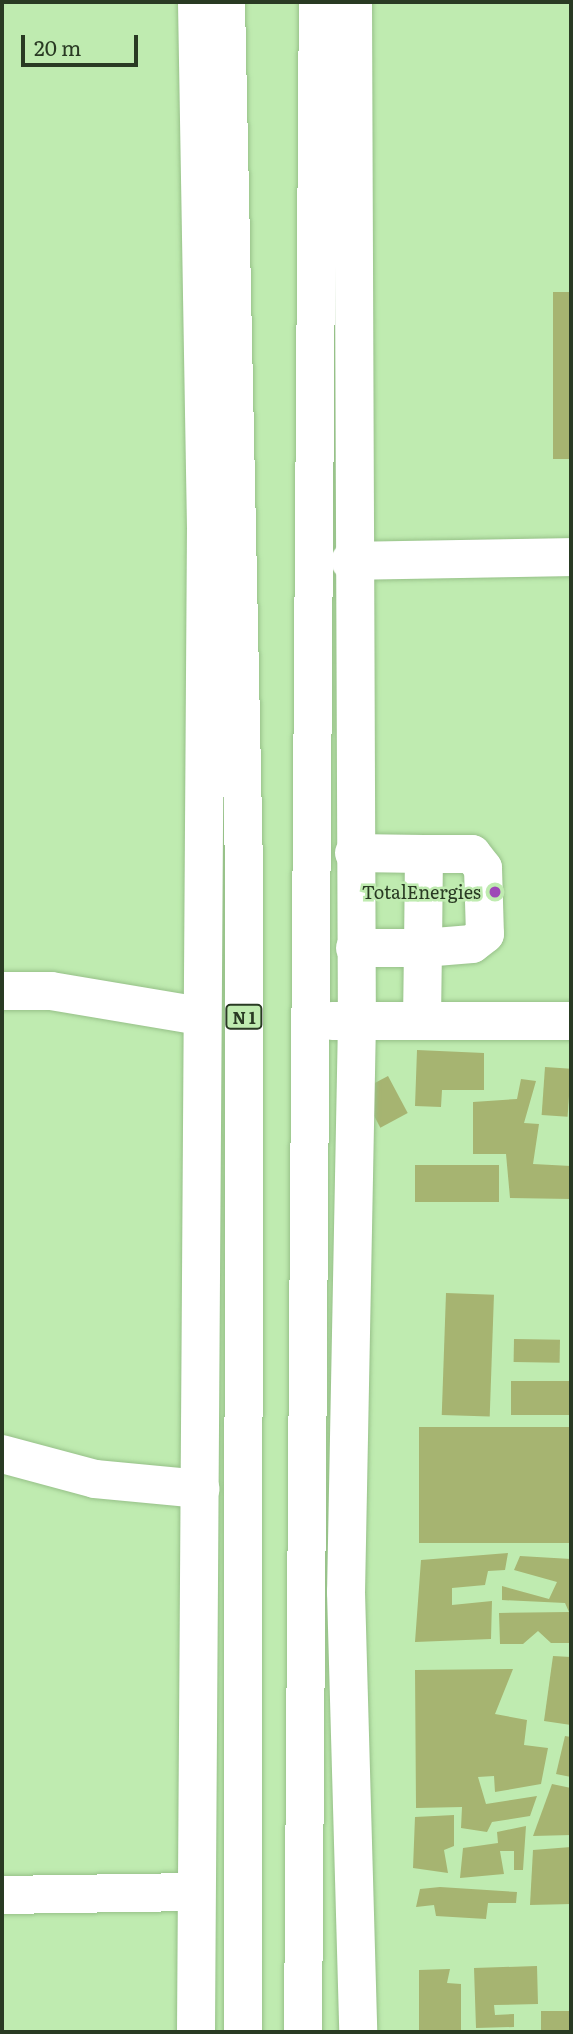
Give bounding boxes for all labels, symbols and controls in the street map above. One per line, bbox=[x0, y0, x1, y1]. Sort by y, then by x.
scale bar bbox=[24, 21, 142, 65]
text: 20 m bbox=[34, 31, 81, 62]
place label: TotalEnergies bbox=[362, 881, 481, 903]
marker: TotalEnergies bbox=[487, 884, 503, 900]
road number: N 1 bbox=[225, 1004, 263, 1030]

